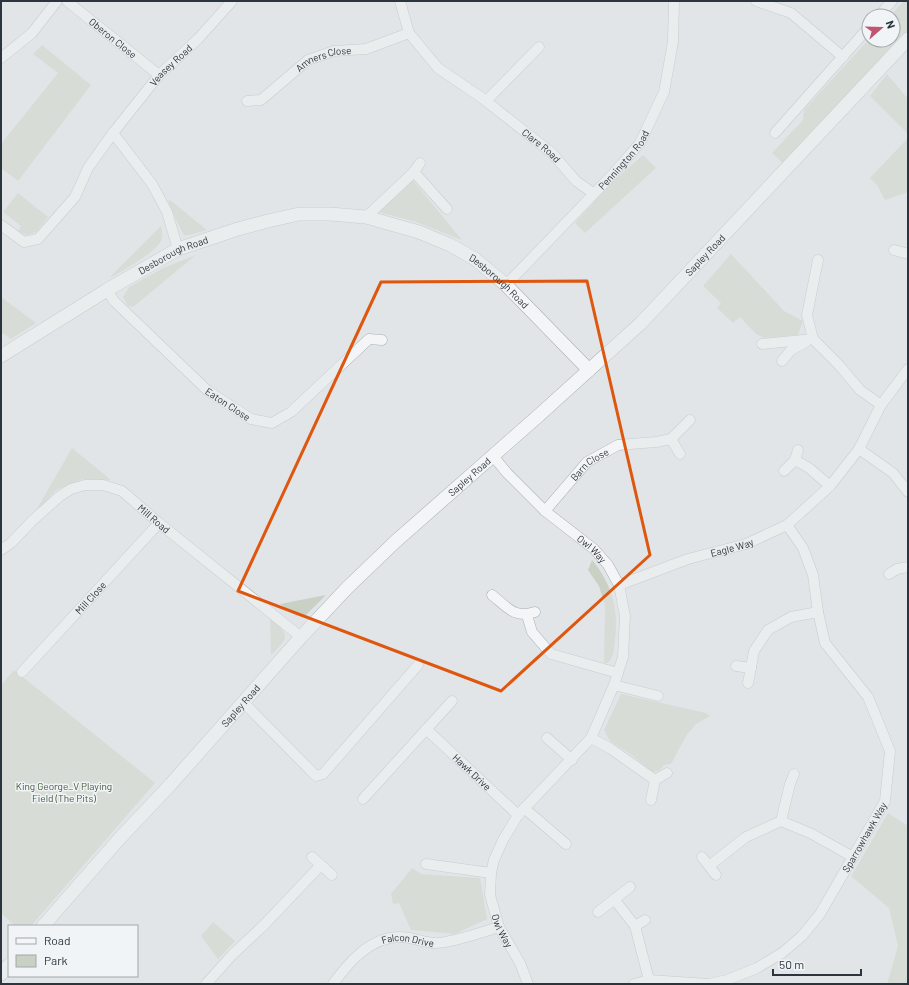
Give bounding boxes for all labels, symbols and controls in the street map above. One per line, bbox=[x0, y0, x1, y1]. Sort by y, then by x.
north arrow bbox=[861, 8, 901, 48]
street label: Oberon Close bbox=[87, 15, 139, 61]
text: N bbox=[884, 19, 898, 30]
street label: Veasey Road bbox=[147, 42, 194, 88]
street label: Amners Close bbox=[293, 44, 352, 74]
street label: Clare Road bbox=[520, 126, 563, 165]
street label: Pennington Road bbox=[595, 128, 651, 192]
street label: Sapley Road bbox=[683, 232, 727, 278]
street label: Desborough Road bbox=[136, 233, 210, 277]
street label: Desborough Road bbox=[467, 251, 531, 311]
street label: Eaton Close bbox=[203, 385, 253, 423]
street label: Barn Close bbox=[568, 445, 611, 483]
street label: Sapley Road bbox=[445, 455, 493, 499]
street label: Mill Road bbox=[136, 502, 173, 536]
street label: Owl Way bbox=[575, 532, 609, 565]
street label: Eagle Way bbox=[709, 535, 756, 559]
street label: Mill Close bbox=[72, 579, 108, 617]
street label: Sapley Road bbox=[218, 682, 262, 729]
street label: Hawk Drive bbox=[450, 751, 494, 793]
park label: King George_V Playing Field (The Pits) bbox=[16, 780, 112, 804]
street label: Sparrowhawk Way bbox=[839, 800, 889, 874]
street label: Owl Way bbox=[490, 913, 516, 950]
legend bbox=[8, 925, 138, 977]
street label: Falcon Drive bbox=[380, 931, 435, 949]
text: Road bbox=[44, 933, 71, 947]
scale bar bbox=[773, 951, 861, 977]
text: Park bbox=[44, 953, 68, 967]
text: 50 m bbox=[779, 957, 804, 971]

